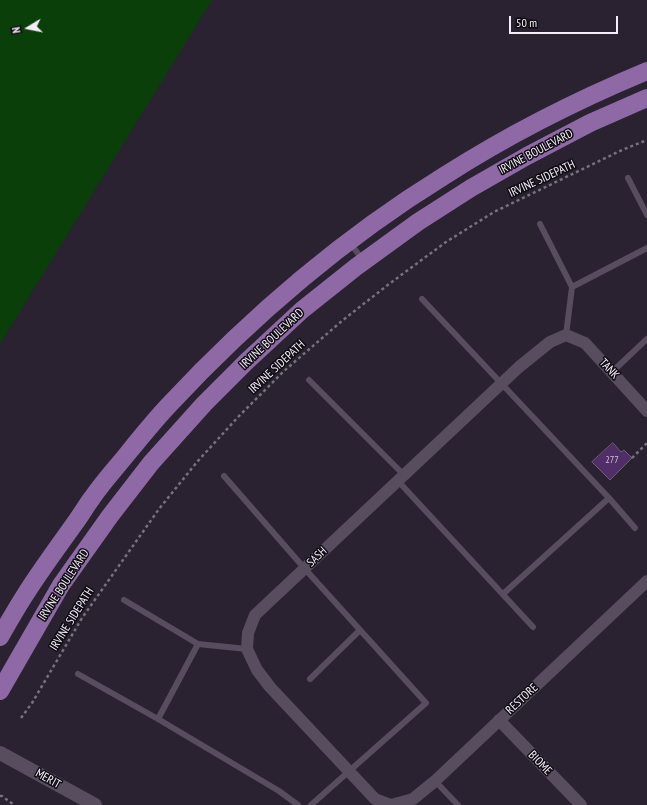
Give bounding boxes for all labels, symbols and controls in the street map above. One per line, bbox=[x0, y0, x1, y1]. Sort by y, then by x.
north arrow bbox=[8, 8, 48, 48]
scale bar bbox=[511, 8, 620, 34]
text: 50 m bbox=[516, 15, 537, 30]
text: N bbox=[9, 26, 24, 34]
street label: IRVINE BOULEVARD bbox=[496, 126, 576, 178]
street label: IRVINE SIDEPATH bbox=[507, 157, 577, 201]
street label: IRVINE BOULEVARD bbox=[237, 306, 307, 372]
street label: IRVINE SIDEPATH bbox=[246, 337, 308, 397]
street label: TANK bbox=[596, 356, 622, 382]
house number: 277 bbox=[605, 454, 619, 466]
street label: SASH bbox=[304, 544, 330, 570]
street label: IRVINE BOULEVARD bbox=[36, 547, 92, 623]
street label: IRVINE SIDEPATH bbox=[47, 585, 97, 653]
street label: RESTORE bbox=[503, 681, 541, 717]
street label: BIOME bbox=[525, 748, 555, 778]
street label: MERIT bbox=[33, 766, 63, 792]

